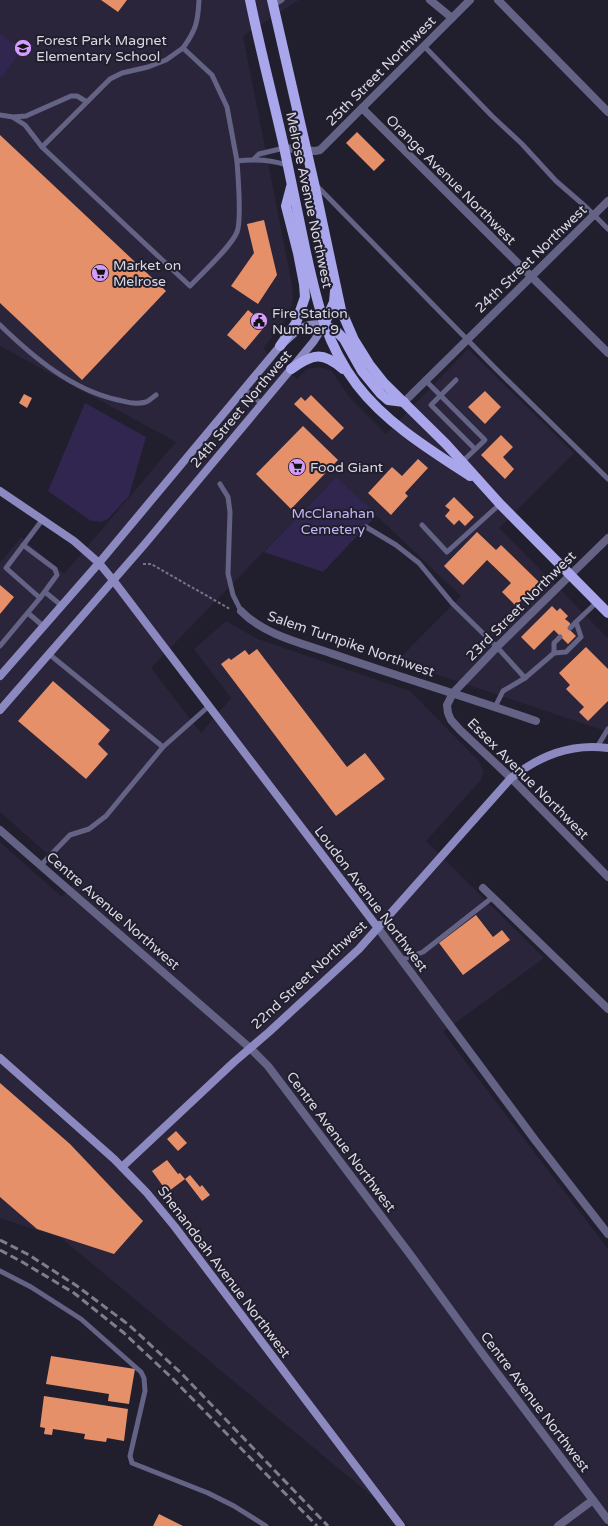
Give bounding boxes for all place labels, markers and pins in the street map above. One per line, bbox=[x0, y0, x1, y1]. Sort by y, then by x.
place label: Forest Park Magnet Elementary School bbox=[36, 32, 167, 65]
school or university icon: Forest Park Magnet Elementary School bbox=[13, 38, 33, 58]
place label: Market on Melrose bbox=[113, 257, 181, 290]
supermarket icon: Market on Melrose bbox=[90, 263, 110, 283]
place label: Fire Station Number 9 bbox=[272, 305, 348, 338]
public building icon: Fire Station Number 9 bbox=[249, 311, 269, 331]
supermarket icon: Food Giant bbox=[287, 457, 307, 477]
place label: Food Giant bbox=[310, 459, 384, 476]

